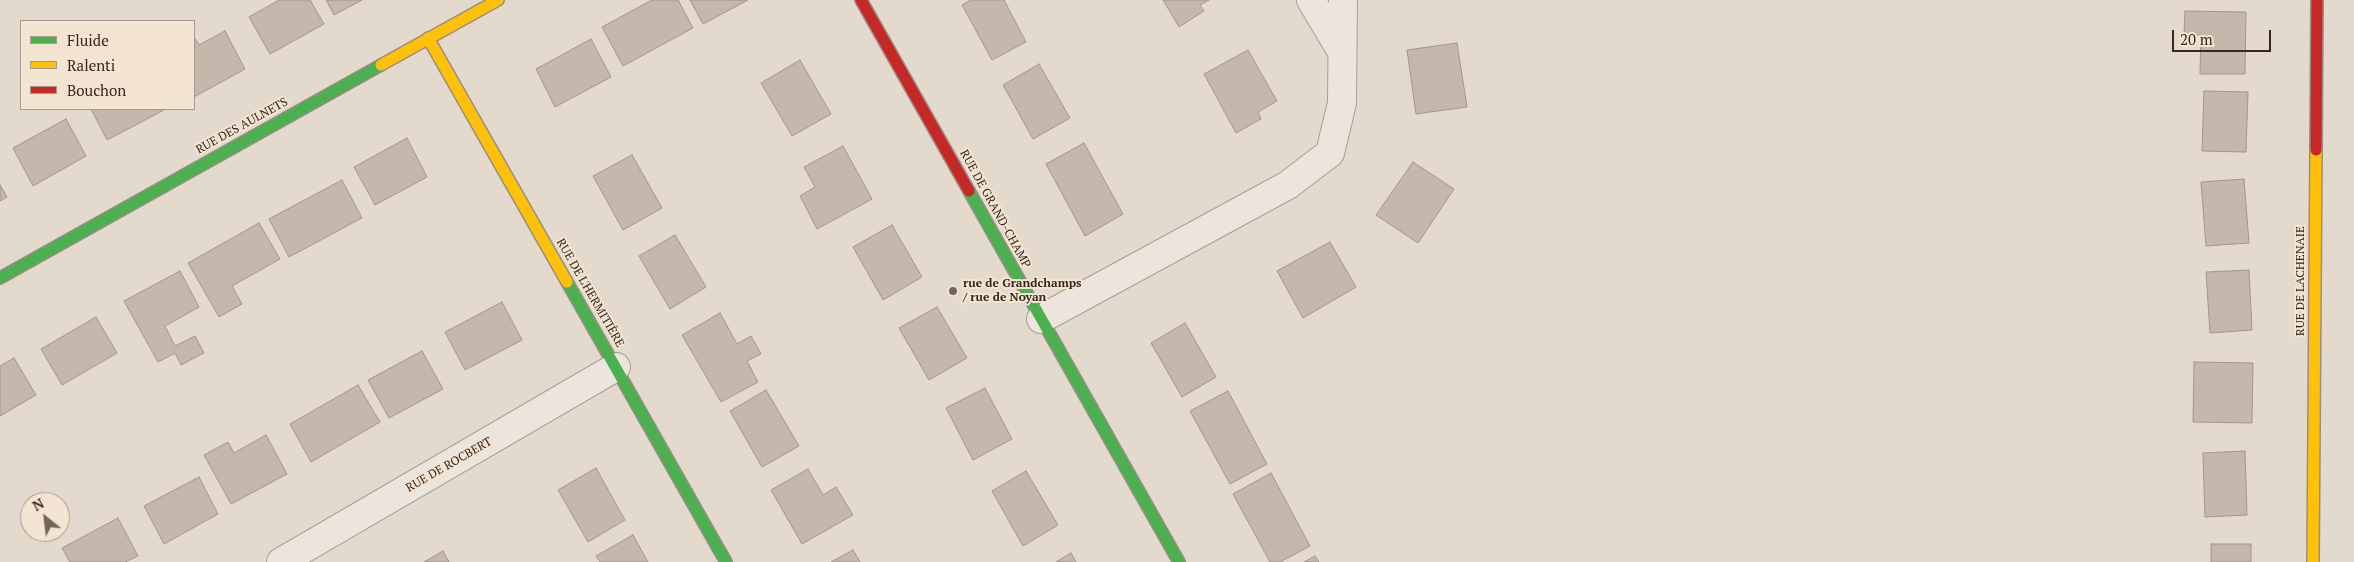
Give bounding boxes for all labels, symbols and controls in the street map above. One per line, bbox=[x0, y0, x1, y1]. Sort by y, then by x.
legend bbox=[20, 20, 195, 110]
scale bar bbox=[2174, 20, 2273, 52]
text: 20 m bbox=[2180, 29, 2213, 49]
text: Fluide bbox=[67, 30, 109, 50]
text: Ralenti bbox=[67, 55, 115, 75]
text: Bouchon bbox=[67, 80, 126, 100]
street label: RUE DES AULNETS bbox=[194, 95, 290, 157]
street label: RUE DE GRAND-CHAMP bbox=[957, 147, 1033, 271]
street label: RUE DE LACHENAIE bbox=[2294, 226, 2308, 336]
street label: RUE DE L'HERMITIÈRE bbox=[553, 236, 627, 350]
place label: rue de Grandchamps / rue de Noyan bbox=[963, 277, 1081, 305]
marker: rue de Grandchamps / rue de Noyan bbox=[947, 285, 959, 297]
street label: RUE DE ROCBERT bbox=[404, 435, 494, 495]
north arrow bbox=[20, 492, 70, 542]
text: N bbox=[29, 493, 47, 515]

